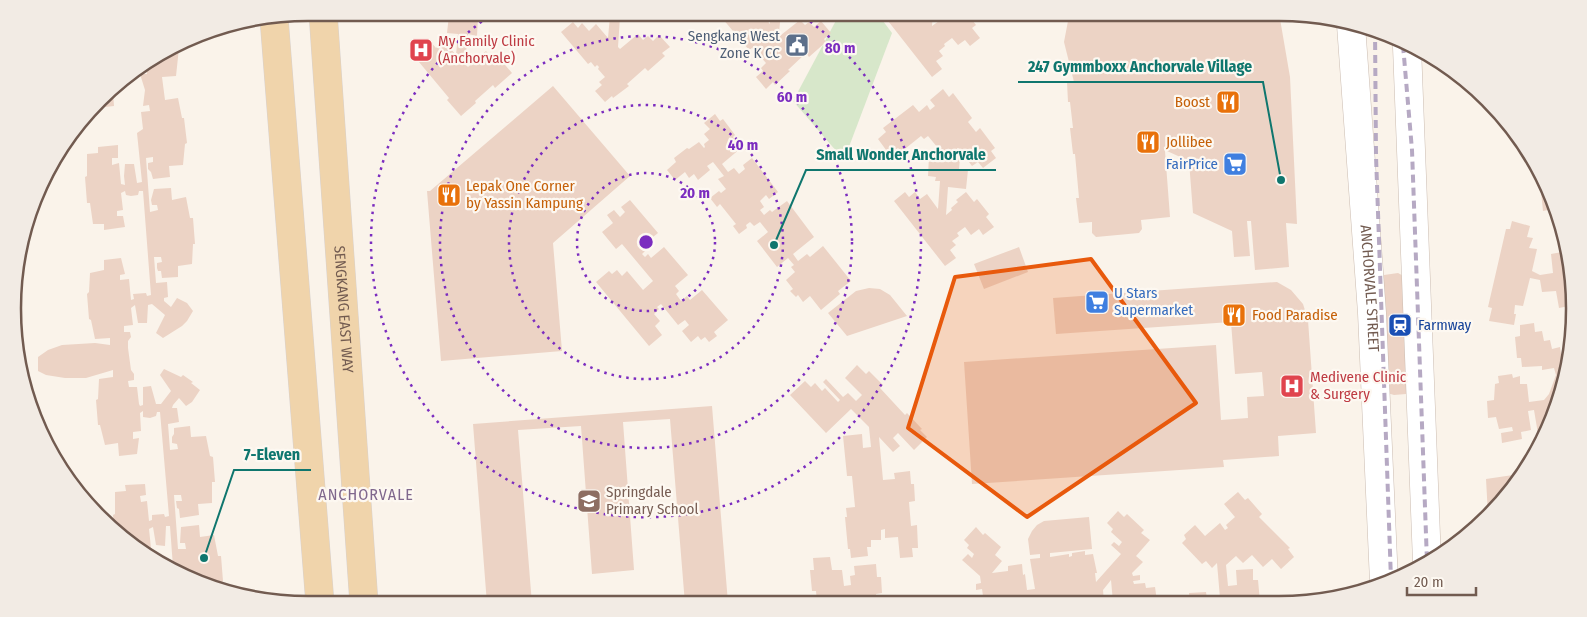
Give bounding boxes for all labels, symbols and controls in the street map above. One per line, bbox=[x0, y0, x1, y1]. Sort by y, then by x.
place label: Sengkang West Zone K CC bbox=[688, 27, 780, 62]
place label: My Family Clinic (Anchorvale) bbox=[438, 32, 535, 67]
public building icon: Sengkang West Zone K CC bbox=[784, 32, 810, 58]
hospital icon: My Family Clinic (Anchorvale) bbox=[408, 37, 434, 63]
text: 80 m bbox=[825, 39, 855, 57]
callout: 247 Gymmboxx Anchorvale Village bbox=[1018, 51, 1263, 82]
text: 247 Gymmboxx Anchorvale Village bbox=[1027, 57, 1252, 76]
text: 60 m bbox=[777, 88, 807, 106]
restaurant icon: Boost bbox=[1215, 89, 1241, 115]
place label: Boost bbox=[1175, 93, 1210, 111]
restaurant icon: Jollibee bbox=[1135, 129, 1161, 155]
place label: Jollibee bbox=[1166, 133, 1213, 151]
text: 40 m bbox=[728, 136, 758, 154]
callout: Small Wonder Anchorvale bbox=[806, 139, 996, 170]
text: Small Wonder Anchorvale bbox=[816, 145, 986, 164]
supermarket icon: FairPrice bbox=[1222, 151, 1248, 177]
place label: FairPrice bbox=[1166, 155, 1218, 173]
place label: Lepak One Corner by Yassin Kampung bbox=[466, 177, 583, 212]
restaurant icon: Lepak One Corner by Yassin Kampung bbox=[436, 182, 462, 208]
text: 20 m bbox=[679, 184, 710, 202]
street label: ANCHORVALE STREET bbox=[1357, 224, 1383, 352]
centre of rings bbox=[637, 233, 655, 251]
street label: SENGKANG EAST WAY bbox=[330, 245, 357, 374]
place label: U Stars Supermarket bbox=[1114, 284, 1193, 319]
supermarket icon: U Stars Supermarket bbox=[1084, 289, 1110, 315]
restaurant icon: Food Paradise bbox=[1221, 302, 1247, 328]
place label: Food Paradise bbox=[1252, 306, 1338, 324]
station icon: Farmway bbox=[1387, 312, 1413, 338]
place label: Farmway bbox=[1418, 316, 1472, 334]
place label: Medivene Clinic & Surgery bbox=[1310, 368, 1407, 403]
hospital icon: Medivene Clinic & Surgery bbox=[1279, 373, 1305, 399]
callout: 7-Eleven bbox=[234, 439, 311, 470]
text: 7-Eleven bbox=[244, 445, 300, 464]
place label: Springdale Primary School bbox=[606, 483, 698, 518]
district label: ANCHORVALE bbox=[318, 485, 414, 504]
school or university icon: Springdale Primary School bbox=[576, 488, 602, 514]
scale bar bbox=[1407, 564, 1476, 596]
text: 20 m bbox=[1414, 573, 1444, 591]

